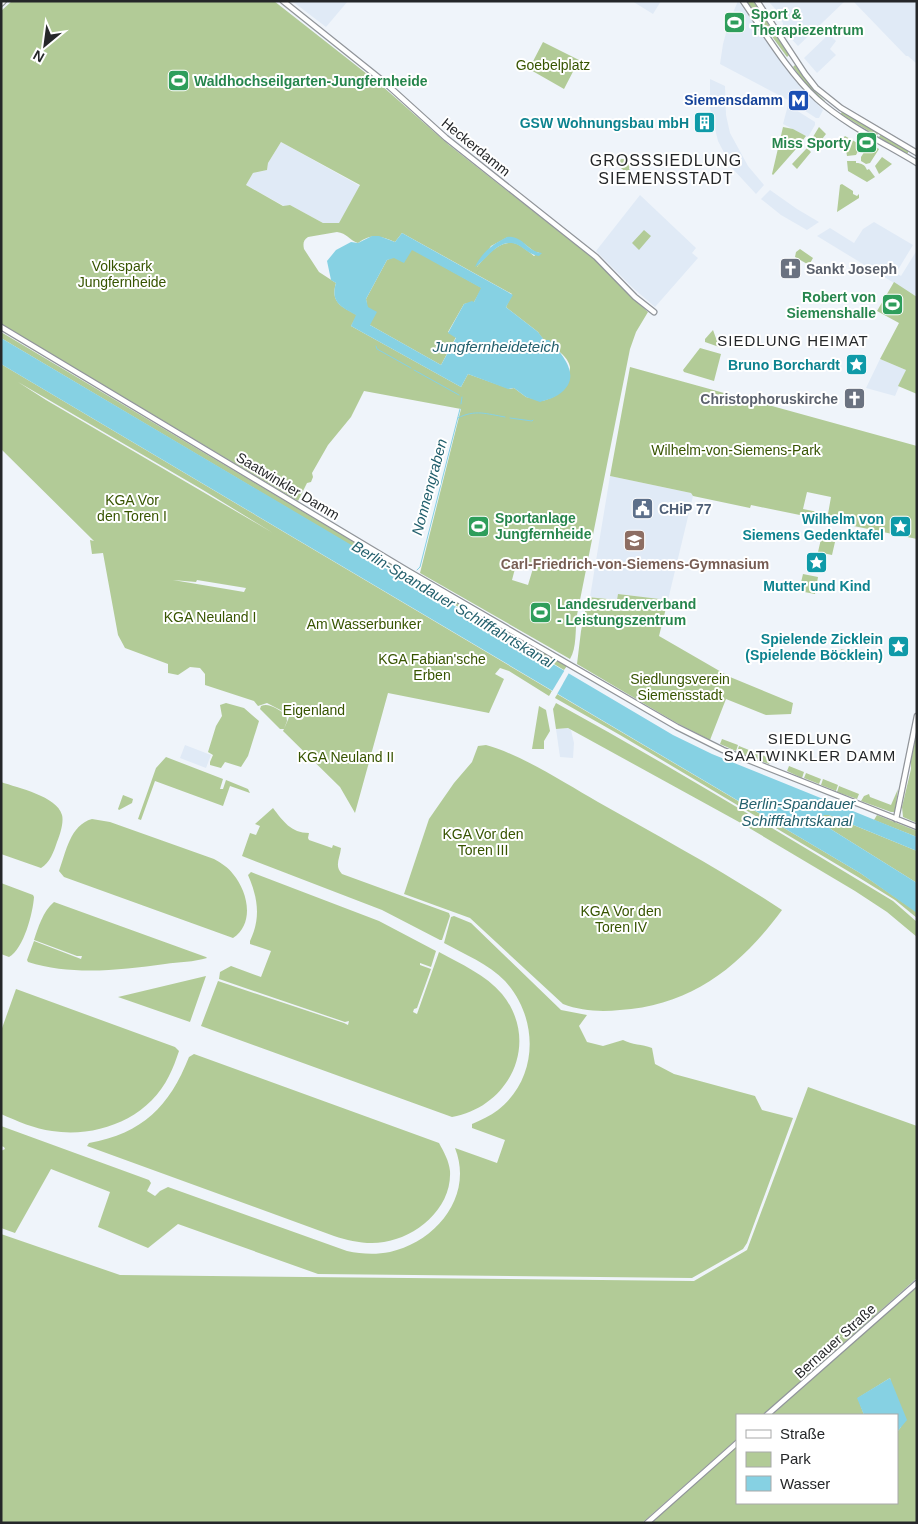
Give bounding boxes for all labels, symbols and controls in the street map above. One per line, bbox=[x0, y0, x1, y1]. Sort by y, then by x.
place label: Sport & Therapiezentrum bbox=[751, 6, 864, 38]
sports icon: Sport & Therapiezentrum bbox=[723, 10, 747, 34]
north arrow bbox=[20, 20, 70, 70]
text: N bbox=[30, 47, 47, 66]
park label: Goebelplatz bbox=[516, 57, 590, 73]
sports icon: Waldhochseilgarten-Jungfernheide bbox=[166, 69, 190, 93]
place label: Waldhochseilgarten-Jungfernheide bbox=[194, 73, 428, 89]
metro station icon: Siemensdamm bbox=[787, 88, 811, 112]
place label: Siemensdamm bbox=[684, 92, 783, 108]
building icon: GSW Wohnungsbau mbH bbox=[693, 111, 717, 135]
street label: Heckerdamm bbox=[439, 115, 513, 179]
place label: GSW Wohnungsbau mbH bbox=[520, 115, 689, 131]
sports icon: Miss Sporty bbox=[855, 131, 879, 155]
place label: Miss Sporty bbox=[772, 135, 851, 151]
district label: GROSSSIEDLUNG SIEMENSSTADT bbox=[590, 152, 742, 187]
church icon: Sankt Joseph bbox=[778, 257, 802, 281]
park label: Volkspark Jungfernheide bbox=[78, 258, 167, 290]
place label: Sankt Joseph bbox=[806, 261, 897, 277]
place label: Robert von Siemenshalle bbox=[787, 289, 876, 321]
sports icon: Robert von Siemenshalle bbox=[880, 293, 904, 317]
district label: SIEDLUNG HEIMAT bbox=[717, 332, 869, 349]
water label: Jungfernheideteich bbox=[432, 338, 559, 355]
place icon: Bruno Borchardt bbox=[844, 353, 868, 377]
place label: Bruno Borchardt bbox=[728, 357, 840, 373]
church icon: Christophoruskirche bbox=[842, 387, 866, 411]
place label: Christophoruskirche bbox=[700, 391, 838, 407]
water label: Nonnengraben bbox=[408, 437, 450, 537]
park label: Wilhelm-von-Siemens-Park bbox=[651, 442, 822, 458]
street label: Saatwinkler Damm bbox=[234, 449, 342, 523]
park label: KGA Vor den Toren I bbox=[97, 492, 167, 524]
public building icon: CHiP 77 bbox=[631, 497, 655, 521]
place label: CHiP 77 bbox=[659, 501, 712, 517]
place label: Sportanlage Jungfernheide bbox=[495, 510, 592, 542]
place label: Wilhelm von Siemens Gedenktafel bbox=[742, 511, 884, 543]
sports icon: Sportanlage Jungfernheide bbox=[467, 514, 491, 538]
place icon: Wilhelm von Siemens Gedenktafel bbox=[888, 515, 912, 539]
school or university icon: Carl-Friedrich-von-Siemens-Gymnasium bbox=[623, 529, 647, 553]
water label: Berlin-Spandauer Schifffahrtskanal bbox=[349, 537, 557, 671]
place icon: Mutter und Kind bbox=[805, 551, 829, 575]
place label: Carl-Friedrich-von-Siemens-Gymnasium bbox=[501, 556, 769, 572]
place label: Mutter und Kind bbox=[763, 578, 871, 594]
place label: Landesruderverband - Leistungszentrum bbox=[557, 596, 696, 628]
sports icon: Landesruderverband - Leistungszentrum bbox=[529, 600, 553, 624]
park label: KGA Neuland I bbox=[164, 609, 256, 625]
park label: Am Wasserbunker bbox=[307, 616, 422, 632]
place label: Spielende Zicklein (Spielende Böcklein) bbox=[745, 631, 883, 663]
place icon: Spielende Zicklein (Spielende Böcklein) bbox=[887, 635, 911, 659]
park label: KGA Fabian'sche Erben bbox=[378, 651, 486, 683]
park label: Siedlungsverein Siemensstadt bbox=[630, 671, 730, 703]
park label: Eigenland bbox=[283, 702, 345, 718]
district label: SIEDLUNG SAATWINKLER DAMM bbox=[724, 730, 896, 764]
park label: KGA Neuland II bbox=[298, 749, 394, 765]
water label: Berlin-Spandauer Schifffahrtskanal bbox=[739, 795, 856, 829]
park label: KGA Vor den Toren III bbox=[443, 826, 523, 858]
park label: KGA Vor den Toren IV bbox=[581, 903, 661, 935]
street label: Bernauer Straße bbox=[791, 1300, 879, 1382]
legend bbox=[736, 1414, 898, 1504]
text: Straße bbox=[780, 1425, 825, 1442]
text: Park bbox=[780, 1450, 811, 1467]
text: Wasser bbox=[780, 1475, 830, 1492]

